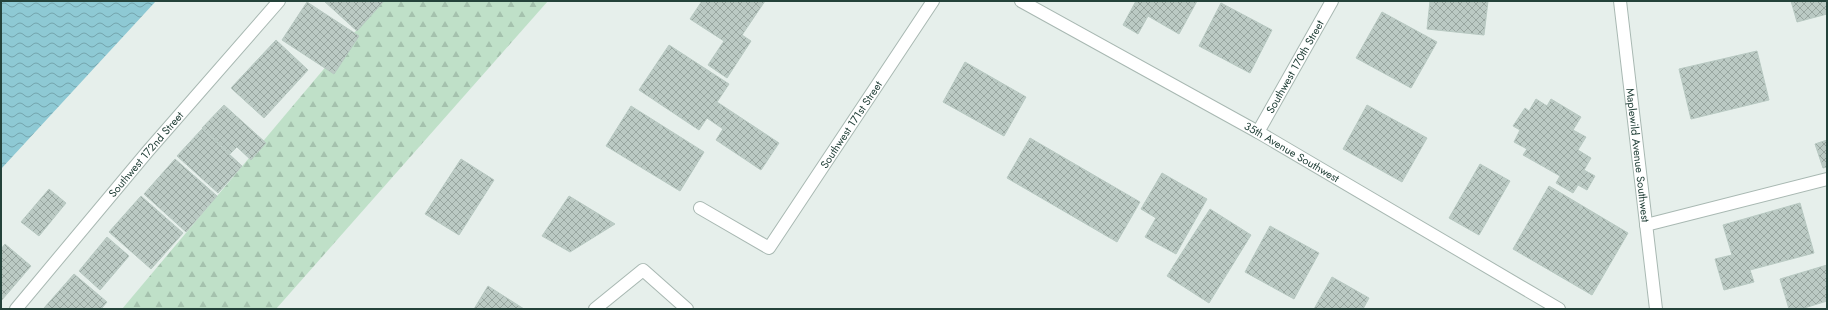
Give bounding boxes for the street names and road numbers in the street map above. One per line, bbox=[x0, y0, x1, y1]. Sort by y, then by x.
street label: Southwest 170th Street bbox=[1262, 17, 1328, 116]
street label: Southwest 171st Street bbox=[816, 77, 886, 171]
street label: Maplewild Avenue Southwest bbox=[1622, 87, 1654, 223]
street label: Southwest 172nd Street bbox=[105, 108, 187, 201]
street label: 35th Avenue Southwest bbox=[1241, 118, 1343, 186]

